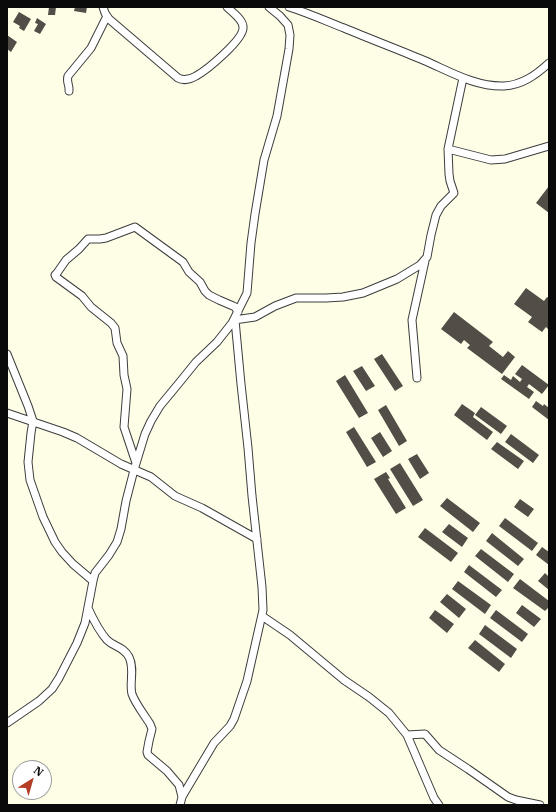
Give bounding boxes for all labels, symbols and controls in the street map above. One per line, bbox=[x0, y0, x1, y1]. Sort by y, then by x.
north arrow bbox=[12, 760, 52, 800]
text: N bbox=[31, 763, 46, 779]

